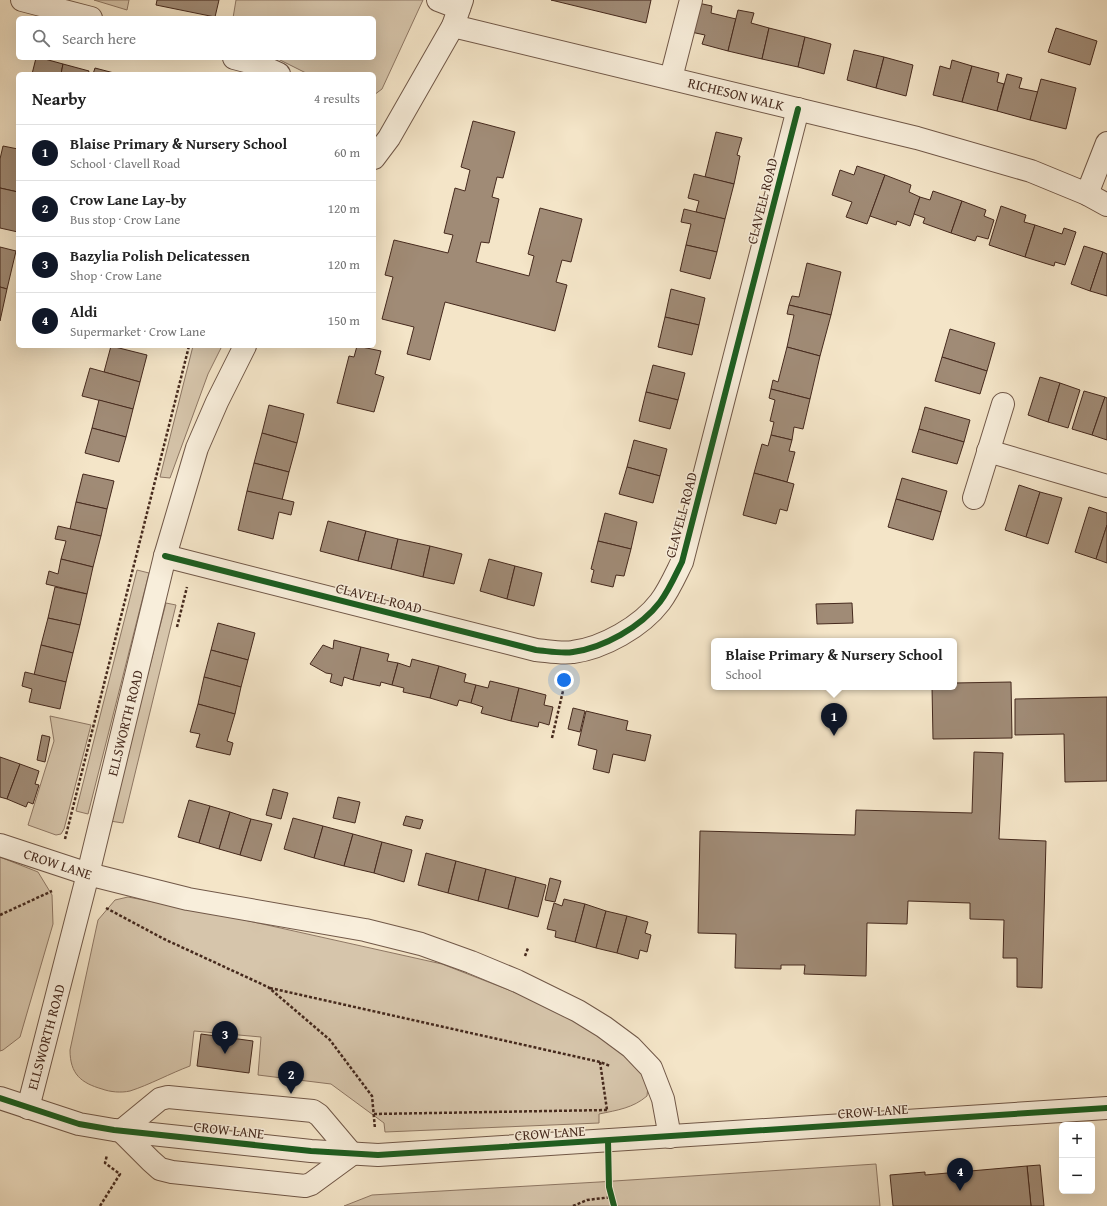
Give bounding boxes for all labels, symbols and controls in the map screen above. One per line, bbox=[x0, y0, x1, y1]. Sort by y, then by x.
search box bbox=[16, 16, 376, 60]
icon: search bbox=[30, 27, 52, 49]
text: Search here bbox=[62, 28, 136, 49]
street label: RICHESON WALK bbox=[686, 72, 787, 116]
text: Nearby bbox=[32, 86, 86, 111]
text: 4 results bbox=[314, 89, 360, 108]
text: Blaise Primary & Nursery School bbox=[70, 133, 287, 154]
text: 1 bbox=[42, 143, 48, 162]
text: 60 m bbox=[334, 143, 360, 162]
text: School · Clavell Road bbox=[70, 154, 180, 173]
street label: CLAVELL ROAD bbox=[742, 156, 782, 246]
text: Crow Lane Lay-by bbox=[70, 189, 187, 210]
text: 2 bbox=[42, 199, 48, 218]
text: 120 m bbox=[328, 199, 360, 218]
text: Bus stop · Crow Lane bbox=[70, 210, 180, 229]
text: Bazylia Polish Delicatessen bbox=[70, 245, 250, 266]
text: 3 bbox=[42, 255, 48, 274]
text: 120 m bbox=[328, 255, 360, 274]
text: Shop · Crow Lane bbox=[70, 266, 162, 285]
text: Aldi bbox=[70, 301, 98, 322]
text: 4 bbox=[42, 311, 48, 330]
text: 150 m bbox=[328, 311, 360, 330]
text: Supermarket · Crow Lane bbox=[70, 322, 206, 341]
street label: CLAVELL ROAD bbox=[660, 470, 702, 560]
street label: CLAVELL ROAD bbox=[334, 578, 424, 618]
popup bbox=[711, 638, 957, 690]
text: Blaise Primary & Nursery School bbox=[725, 644, 943, 665]
text: School bbox=[725, 665, 762, 684]
street label: ELLSWORTH ROAD bbox=[102, 668, 148, 778]
your location bbox=[554, 670, 574, 690]
pin: 1 bbox=[821, 703, 847, 736]
street label: CROW LANE bbox=[21, 844, 95, 884]
street label: ELLSWORTH ROAD bbox=[22, 982, 70, 1092]
pin: 3 bbox=[212, 1021, 238, 1054]
pin: 2 bbox=[278, 1061, 304, 1094]
street label: CROW LANE bbox=[837, 1099, 909, 1123]
street label: CROW LANE bbox=[193, 1116, 265, 1144]
street label: CROW LANE bbox=[514, 1121, 586, 1145]
map controls bbox=[1059, 1122, 1095, 1194]
button: + bbox=[1059, 1122, 1095, 1158]
pin: 4 bbox=[947, 1158, 973, 1191]
button: − bbox=[1059, 1158, 1095, 1194]

